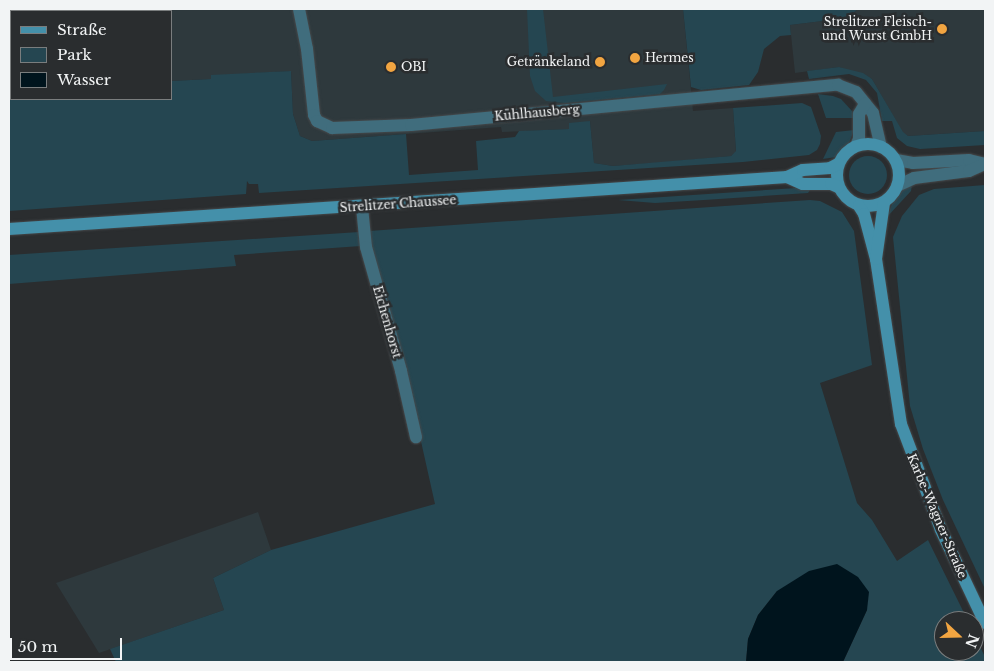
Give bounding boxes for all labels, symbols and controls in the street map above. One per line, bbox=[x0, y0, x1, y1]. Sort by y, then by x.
legend bbox=[10, 10, 172, 100]
place label: Strelitzer Fleisch- und Wurst GmbH bbox=[821, 15, 932, 43]
text: Straße bbox=[57, 20, 107, 39]
marker: Strelitzer Fleisch- und Wurst GmbH bbox=[936, 23, 948, 35]
text: Park bbox=[57, 45, 92, 64]
place label: Hermes bbox=[645, 51, 694, 65]
marker: Hermes bbox=[629, 52, 641, 64]
place label: Getränkeland bbox=[507, 55, 590, 69]
marker: Getränkeland bbox=[594, 56, 606, 68]
place label: OBI bbox=[401, 60, 426, 74]
marker: OBI bbox=[385, 61, 397, 73]
text: Wasser bbox=[57, 70, 111, 89]
street label: Kühlhausberg bbox=[494, 102, 580, 124]
street label: Strelitzer Chaussee bbox=[339, 193, 457, 215]
street label: Eichenhorst bbox=[370, 284, 404, 360]
street label: Karbe-Wagner-Straße bbox=[904, 451, 970, 581]
north arrow bbox=[934, 611, 984, 661]
scale bar bbox=[12, 628, 125, 660]
text: N bbox=[961, 632, 983, 650]
text: 50 m bbox=[18, 637, 58, 656]

